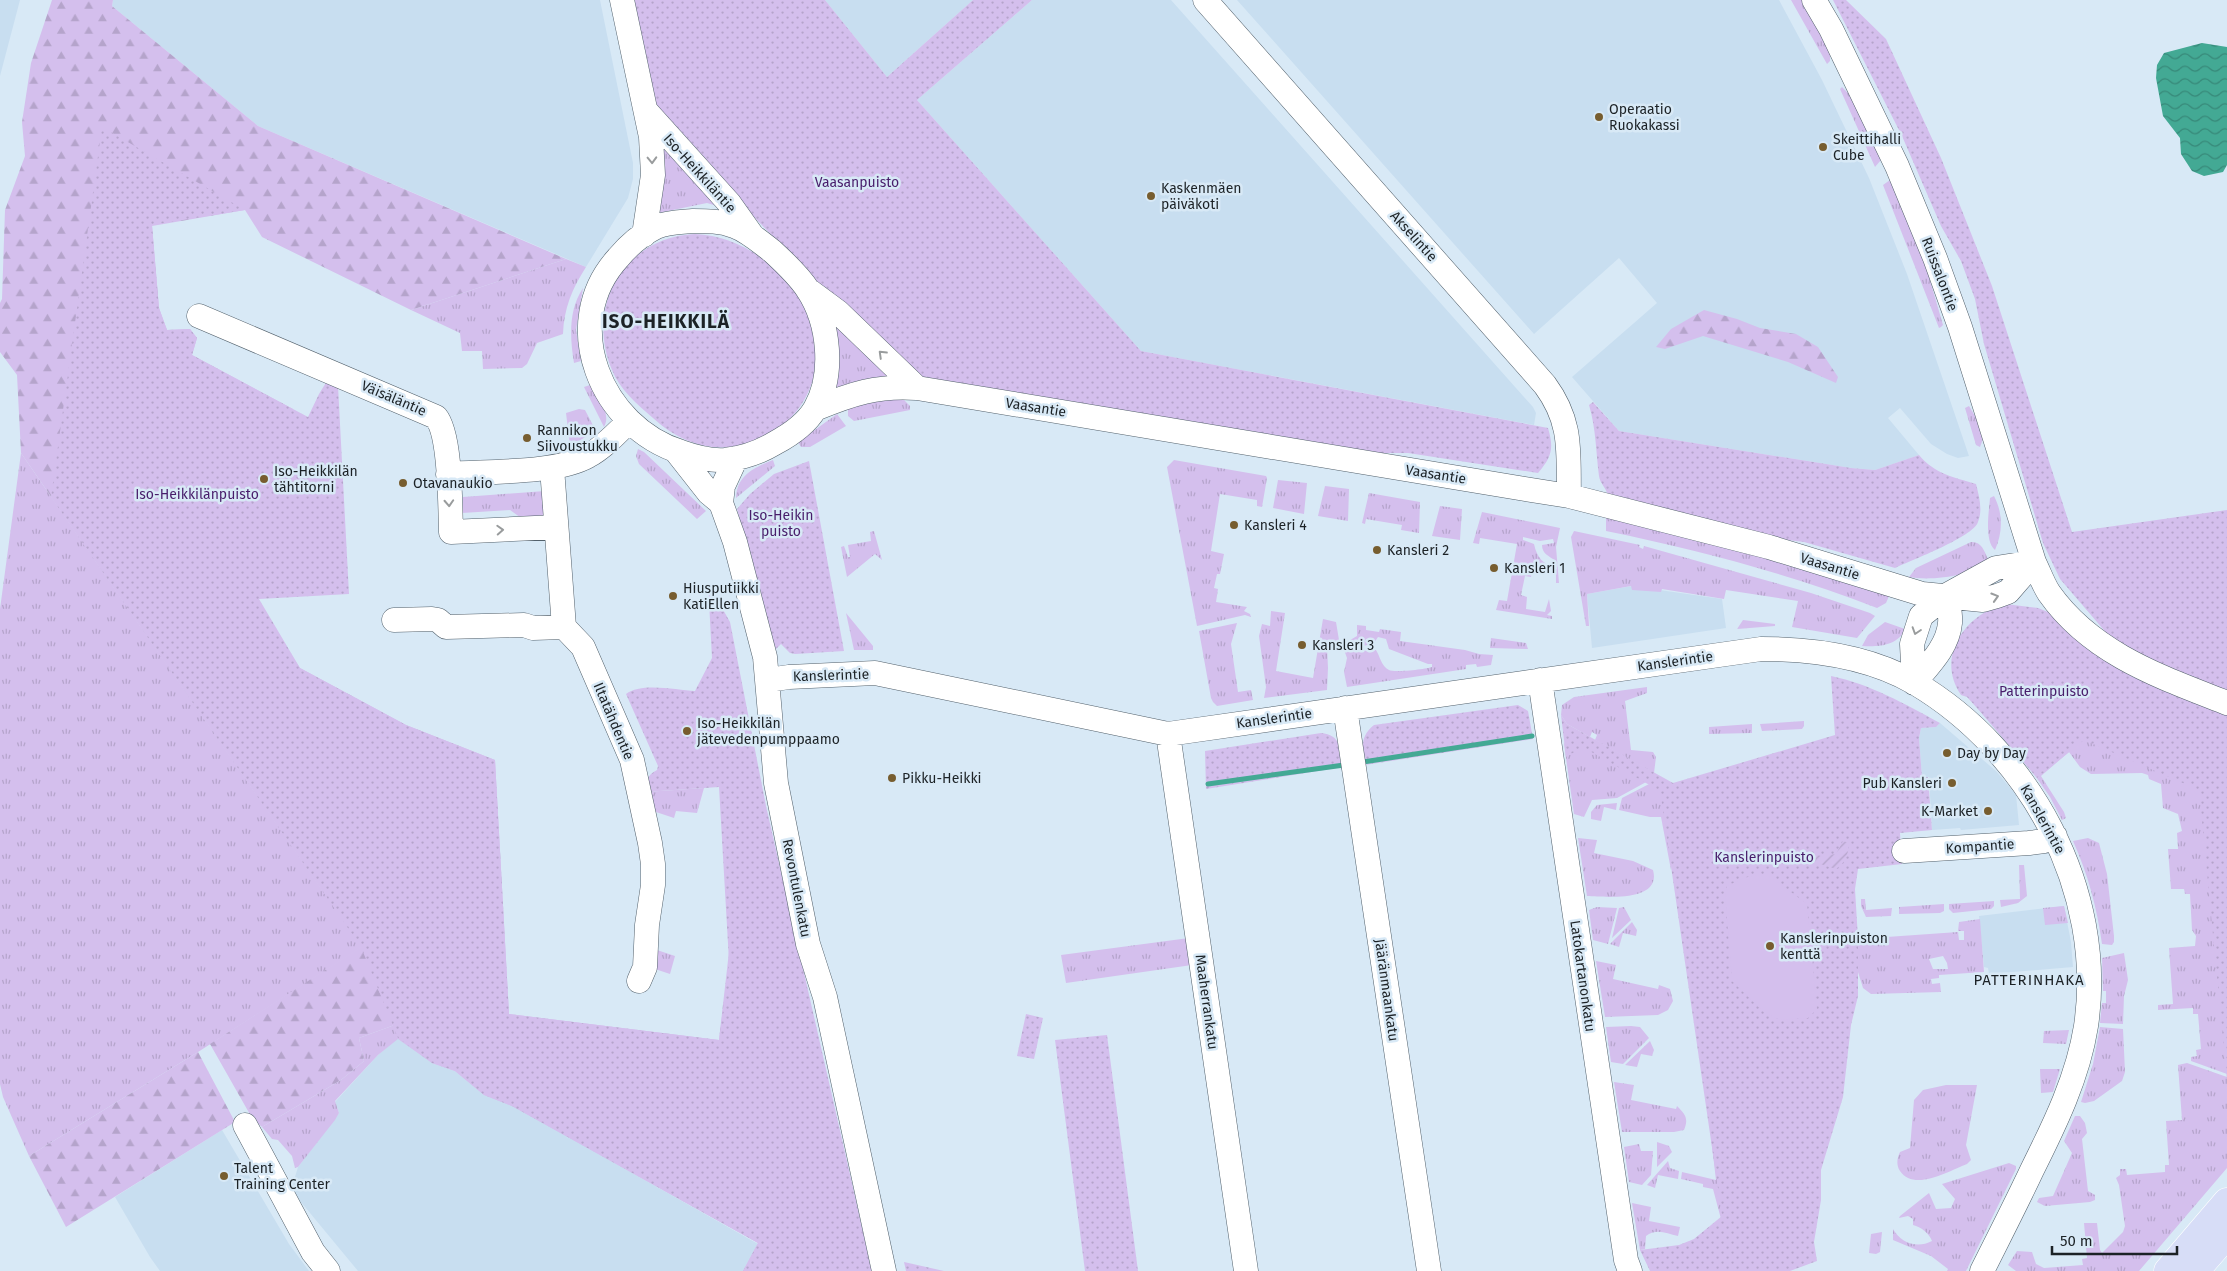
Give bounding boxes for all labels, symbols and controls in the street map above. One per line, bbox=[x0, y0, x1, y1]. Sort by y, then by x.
place label: Operaatio Ruokakassi bbox=[1609, 101, 1680, 134]
marker: Operaatio Ruokakassi bbox=[1593, 111, 1605, 123]
street label: Iso-Heikkiläntie bbox=[660, 130, 740, 216]
place label: Skeittihalli Cube bbox=[1833, 131, 1901, 164]
marker: Skeittihalli Cube bbox=[1817, 141, 1829, 153]
one-way arrow bbox=[647, 157, 658, 165]
park label: Vaasanpuisto bbox=[815, 174, 899, 191]
place label: Kaskenmäen päiväkoti bbox=[1161, 180, 1242, 213]
marker: Kaskenmäen päiväkoti bbox=[1145, 190, 1157, 202]
street label: Akselintie bbox=[1387, 208, 1441, 265]
street label: Ruissalontie bbox=[1918, 235, 1961, 314]
district label: ISO-HEIKKILÄ bbox=[602, 309, 730, 333]
one-way arrow bbox=[878, 351, 887, 360]
street label: Väisäläntie bbox=[359, 377, 429, 420]
street label: Vaasantie bbox=[1004, 394, 1067, 421]
place label: Rannikon Siivoustukku bbox=[537, 422, 618, 455]
marker: Rannikon Siivoustukku bbox=[521, 432, 533, 444]
street label: Vaasantie bbox=[1404, 461, 1467, 488]
place label: Iso-Heikkilän tähtitorni bbox=[274, 463, 358, 496]
marker: Iso-Heikkilän tähtitorni bbox=[258, 473, 270, 485]
place label: Otavanaukio bbox=[413, 475, 493, 492]
marker: Otavanaukio bbox=[397, 477, 409, 489]
park label: Iso-Heikkilänpuisto bbox=[135, 486, 259, 503]
one-way arrow bbox=[444, 499, 455, 507]
park label: Iso-Heikin puisto bbox=[749, 507, 813, 540]
place label: Kansleri 4 bbox=[1244, 517, 1307, 534]
marker: Kansleri 4 bbox=[1228, 519, 1240, 531]
one-way arrow bbox=[496, 524, 504, 535]
place label: Kansleri 2 bbox=[1387, 542, 1449, 559]
marker: Kansleri 2 bbox=[1371, 544, 1383, 556]
street label: Vaasantie bbox=[1798, 549, 1862, 584]
place label: Kansleri 1 bbox=[1504, 560, 1565, 577]
marker: Kansleri 1 bbox=[1488, 562, 1500, 574]
place label: Hiusputiikki KatiEllen bbox=[683, 580, 759, 613]
marker: Hiusputiikki KatiEllen bbox=[667, 590, 679, 602]
one-way arrow bbox=[1990, 592, 1998, 602]
one-way arrow bbox=[1912, 627, 1922, 635]
place label: Kansleri 3 bbox=[1312, 637, 1374, 654]
marker: Kansleri 3 bbox=[1296, 639, 1308, 651]
street label: Kanslerintie bbox=[1636, 648, 1714, 675]
street label: Kanslerintie bbox=[793, 666, 869, 685]
street label: Iltatähdentie bbox=[590, 680, 637, 762]
park label: Patterinpuisto bbox=[1999, 683, 2089, 700]
street label: Kanslerintie bbox=[1235, 705, 1313, 732]
place label: Iso-Heikkilän jätevedenpumppaamo bbox=[696, 715, 840, 748]
marker: Iso-Heikkilän jätevedenpumppaamo bbox=[681, 725, 693, 737]
place label: Day by Day bbox=[1957, 745, 2026, 762]
marker: Day by Day bbox=[1941, 747, 1953, 759]
place label: Pikku-Heikki bbox=[902, 770, 982, 787]
marker: Pikku-Heikki bbox=[886, 772, 898, 784]
place label: Pub Kansleri bbox=[1863, 775, 1942, 792]
marker: Pub Kansleri bbox=[1946, 777, 1958, 789]
street label: Kanslerintie bbox=[2017, 782, 2069, 857]
place label: K-Market bbox=[1921, 803, 1979, 820]
marker: K-Market bbox=[1982, 805, 1994, 817]
street label: Kompantie bbox=[1945, 836, 2015, 857]
street label: Revontulenkatu bbox=[779, 837, 814, 939]
park label: Kanslerinpuisto bbox=[1714, 849, 1814, 866]
street label: Latokartanonkatu bbox=[1566, 919, 1599, 1033]
place label: Kanslerinpuiston kenttä bbox=[1780, 930, 1888, 963]
street label: Jääränmaankatu bbox=[1371, 938, 1402, 1042]
marker: Kanslerinpuiston kenttä bbox=[1764, 940, 1776, 952]
street label: Maaherrankatu bbox=[1191, 953, 1222, 1051]
district label: PATTERINHAKA bbox=[1973, 971, 2085, 989]
place label: Talent Training Center bbox=[234, 1160, 331, 1193]
marker: Talent Training Center bbox=[218, 1170, 230, 1182]
scale bar bbox=[2052, 1224, 2177, 1256]
text: 50 m bbox=[2060, 1232, 2093, 1250]

